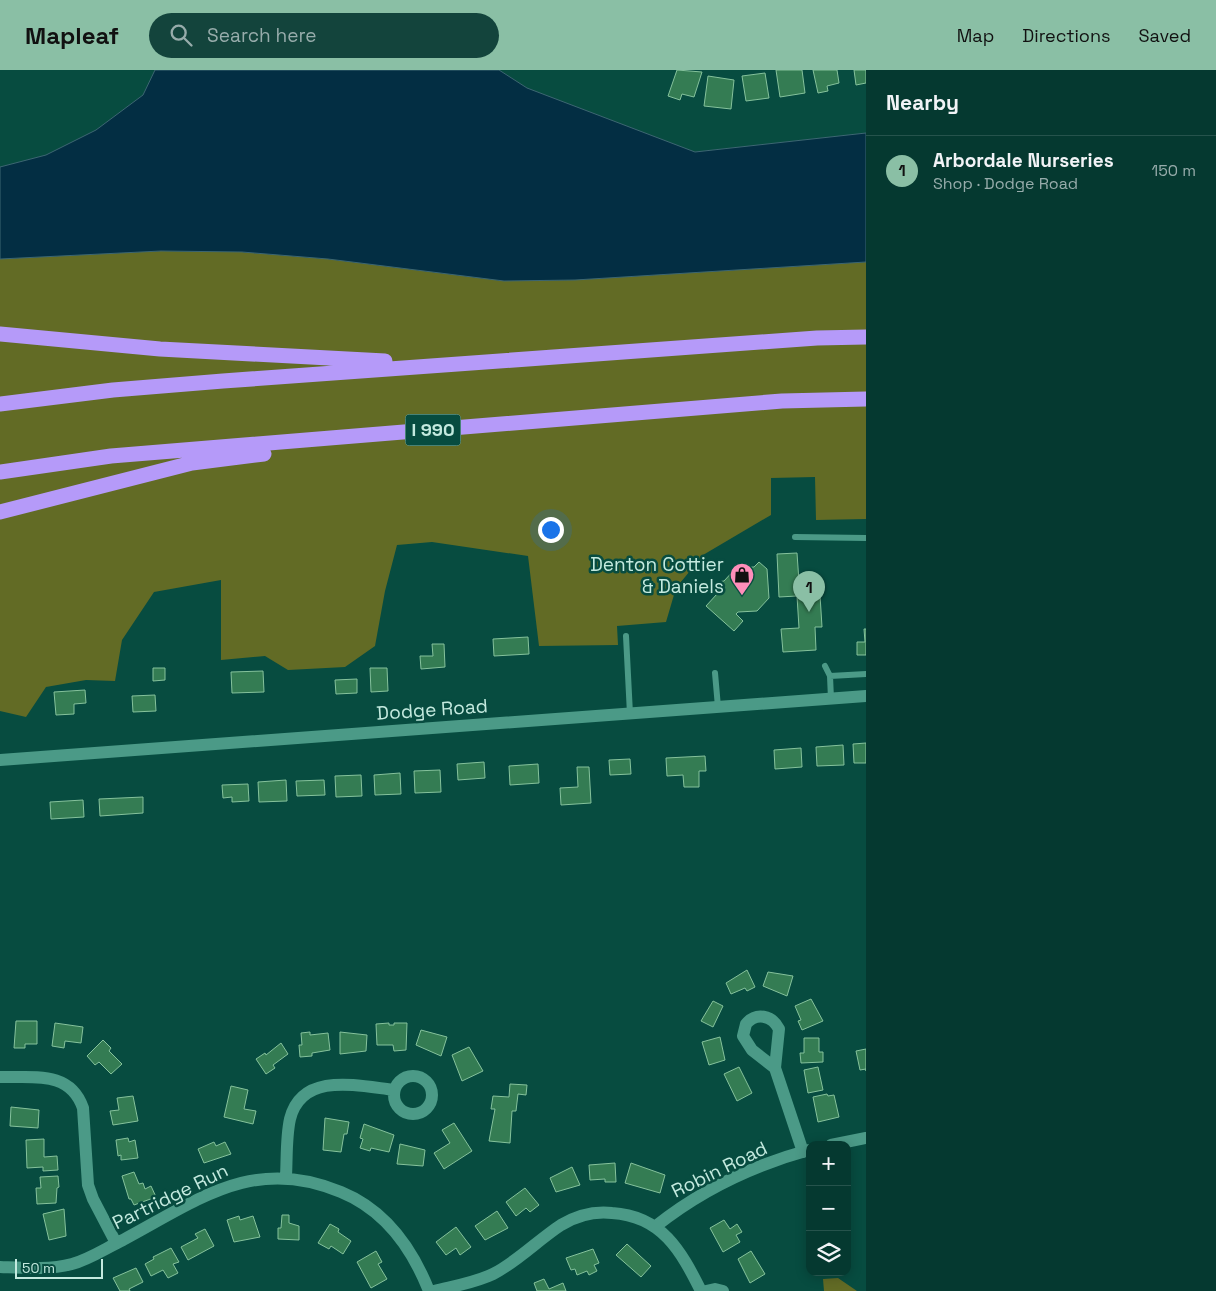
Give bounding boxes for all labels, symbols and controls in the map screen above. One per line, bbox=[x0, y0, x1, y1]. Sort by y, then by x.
search box bbox=[149, 13, 499, 58]
text: Mapleaf bbox=[25, 20, 119, 51]
icon: search bbox=[167, 21, 195, 49]
text: Search here bbox=[207, 23, 317, 48]
text: Map bbox=[957, 24, 994, 47]
text: Directions bbox=[1022, 24, 1111, 47]
text: Saved bbox=[1139, 24, 1191, 47]
text: Nearby bbox=[886, 89, 959, 116]
text: Arbordale Nurseries bbox=[933, 148, 1114, 173]
text: 1 bbox=[898, 160, 906, 181]
text: 150 m bbox=[1152, 160, 1196, 181]
text: Shop · Dodge Road bbox=[933, 173, 1078, 194]
road number: I 990 bbox=[406, 414, 460, 446]
your location bbox=[538, 517, 564, 543]
place label: Denton Cottier & Daniels bbox=[590, 552, 724, 599]
shop icon: Denton Cottier & Daniels bbox=[729, 562, 755, 596]
pin: 1 bbox=[793, 571, 825, 612]
street label: Dodge Road bbox=[376, 693, 489, 726]
street label: Robin Road bbox=[667, 1135, 771, 1203]
map controls bbox=[806, 1141, 851, 1276]
button: + bbox=[806, 1141, 851, 1186]
street label: Partridge Run bbox=[108, 1158, 232, 1235]
button: − bbox=[806, 1186, 851, 1231]
button: layers bbox=[806, 1231, 851, 1276]
scale bar bbox=[15, 1256, 102, 1279]
text: 50 m bbox=[22, 1259, 55, 1277]

